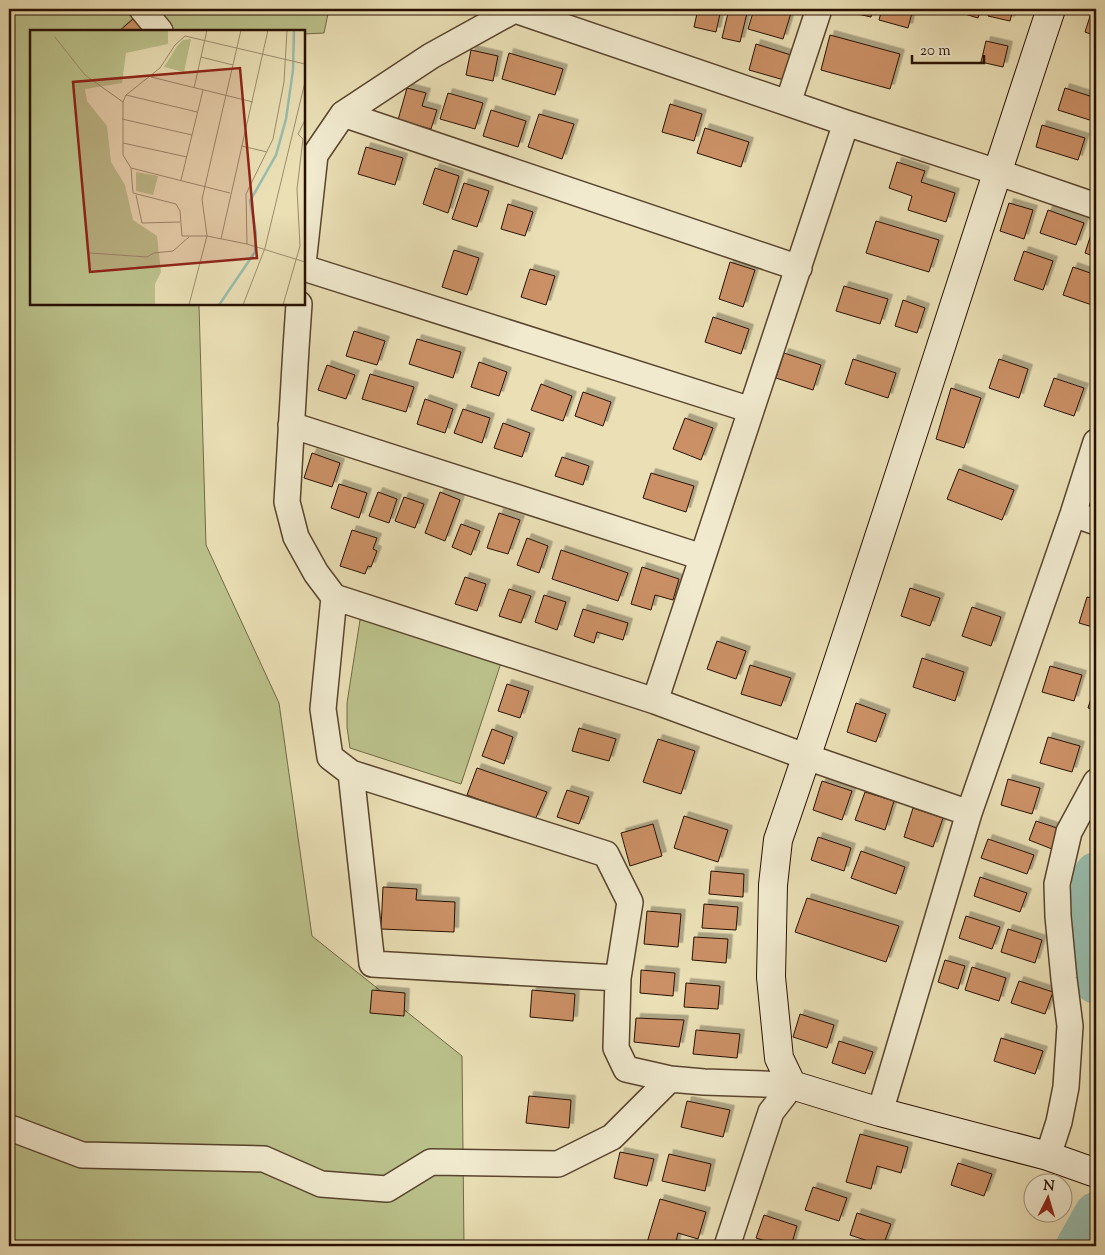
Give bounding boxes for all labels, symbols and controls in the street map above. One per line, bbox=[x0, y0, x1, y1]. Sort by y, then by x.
inset map bbox=[30, 30, 305, 305]
scale bar bbox=[912, 32, 985, 64]
text: 20 m bbox=[920, 41, 951, 62]
north arrow bbox=[1022, 1172, 1072, 1222]
text: N bbox=[1043, 1177, 1055, 1197]

